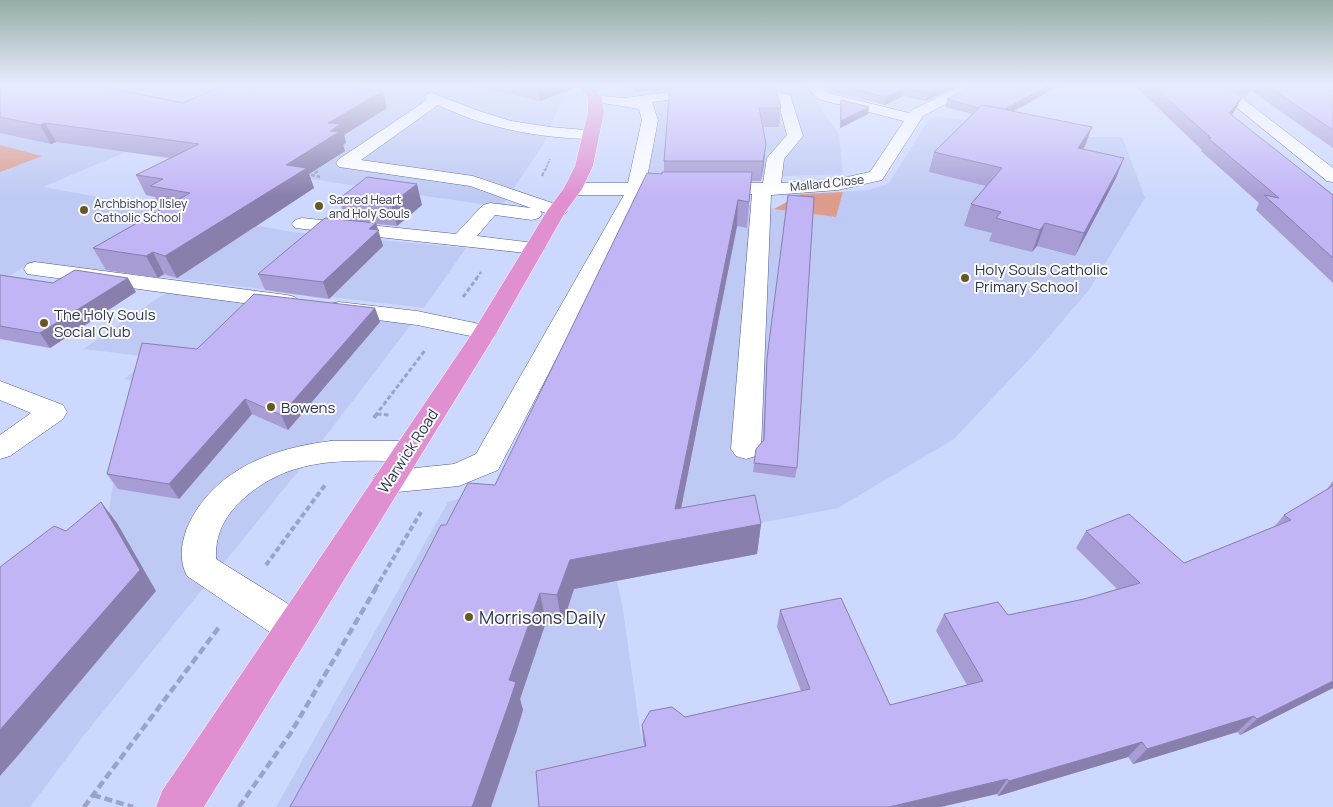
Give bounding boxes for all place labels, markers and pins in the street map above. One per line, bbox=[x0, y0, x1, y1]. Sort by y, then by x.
place label: Sacred Heart and Holy Souls bbox=[329, 191, 410, 222]
place label: Archbishop Ilsley Catholic School bbox=[94, 195, 188, 226]
marker: Sacred Heart and Holy Souls bbox=[313, 200, 325, 212]
marker: Archbishop Ilsley Catholic School bbox=[78, 204, 90, 216]
place label: Holy Souls Catholic Primary School bbox=[975, 259, 1108, 297]
marker: Holy Souls Catholic Primary School bbox=[959, 272, 971, 284]
place label: The Holy Souls Social Club bbox=[54, 304, 156, 342]
marker: The Holy Souls Social Club bbox=[38, 317, 50, 329]
place label: Bowens bbox=[281, 397, 335, 418]
marker: Bowens bbox=[265, 401, 277, 413]
place label: Morrisons Daily bbox=[479, 605, 606, 629]
marker: Morrisons Daily bbox=[463, 611, 475, 623]

